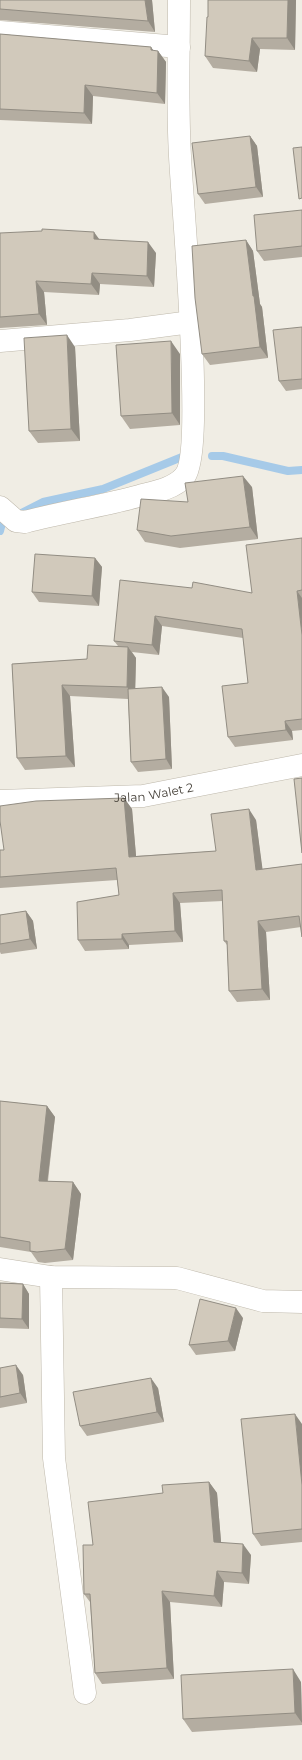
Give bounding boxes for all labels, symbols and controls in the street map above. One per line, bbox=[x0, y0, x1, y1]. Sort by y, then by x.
street label: Jalan Walet 2 bbox=[113, 779, 194, 805]

